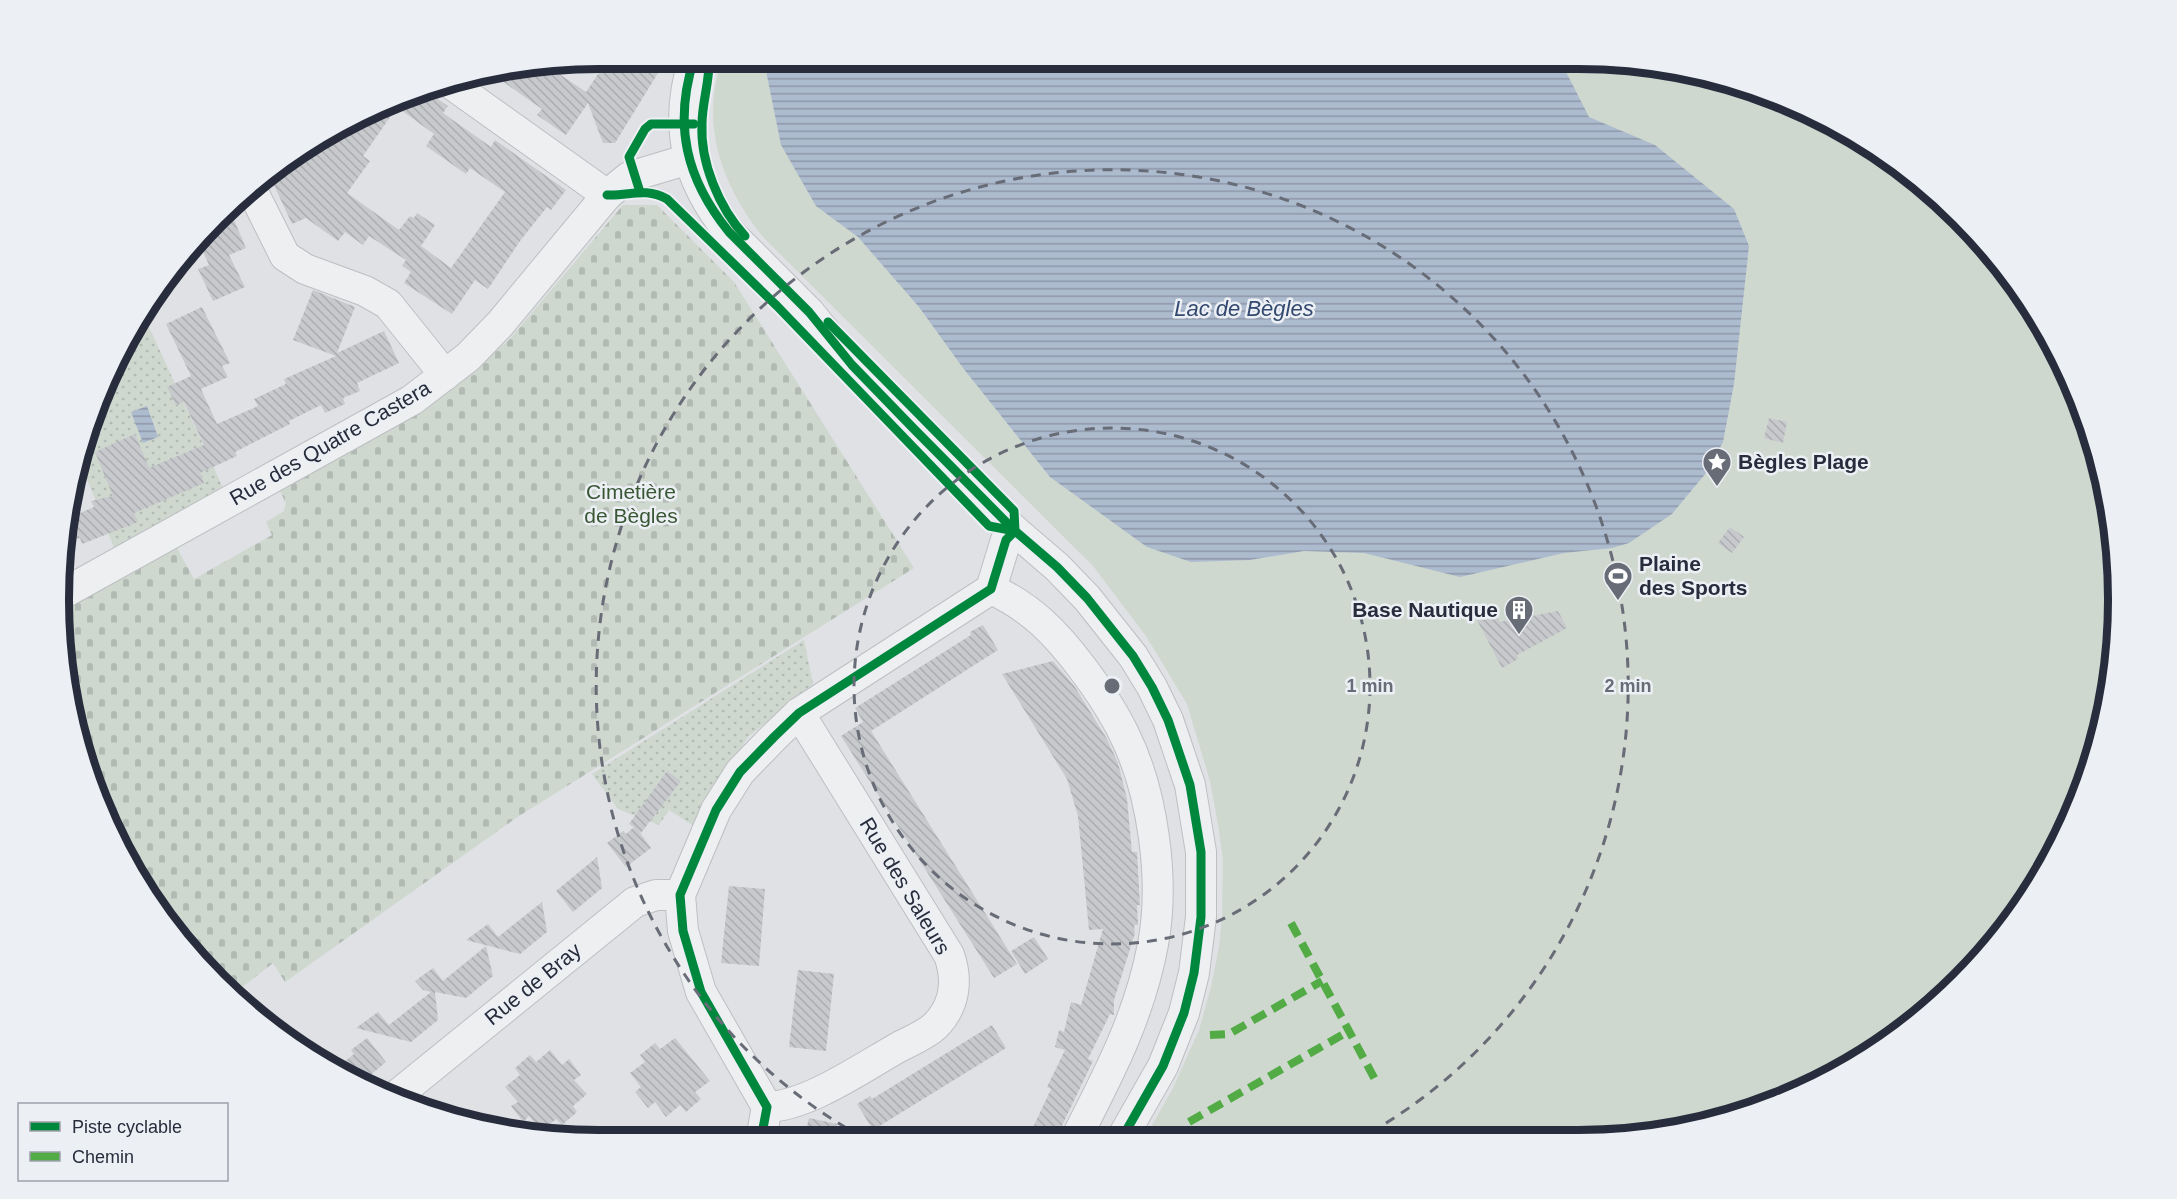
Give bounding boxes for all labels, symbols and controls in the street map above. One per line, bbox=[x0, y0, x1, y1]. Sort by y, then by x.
water label: Lac de Bègles bbox=[1174, 296, 1314, 321]
street label: Rue des Quatre Castera bbox=[225, 376, 434, 509]
place icon: Bègles Plage bbox=[1701, 446, 1733, 488]
place label: Bègles Plage bbox=[1738, 450, 1869, 473]
park label: Cimetière de Bègles bbox=[584, 480, 678, 527]
place label: Plaine des Sports bbox=[1639, 552, 1748, 599]
sports icon: Plaine des Sports bbox=[1602, 560, 1634, 602]
building icon: Base Nautique bbox=[1503, 594, 1535, 636]
place label: Base Nautique bbox=[1352, 598, 1498, 621]
centre of rings bbox=[1102, 676, 1122, 696]
text: 1 min bbox=[1346, 676, 1394, 696]
text: 2 min bbox=[1604, 676, 1652, 696]
street label: Rue des Saleurs bbox=[856, 813, 955, 958]
street label: Rue de Bray bbox=[480, 938, 586, 1029]
legend bbox=[18, 1103, 228, 1181]
text: Piste cyclable bbox=[72, 1117, 182, 1137]
text: Chemin bbox=[72, 1147, 134, 1167]

